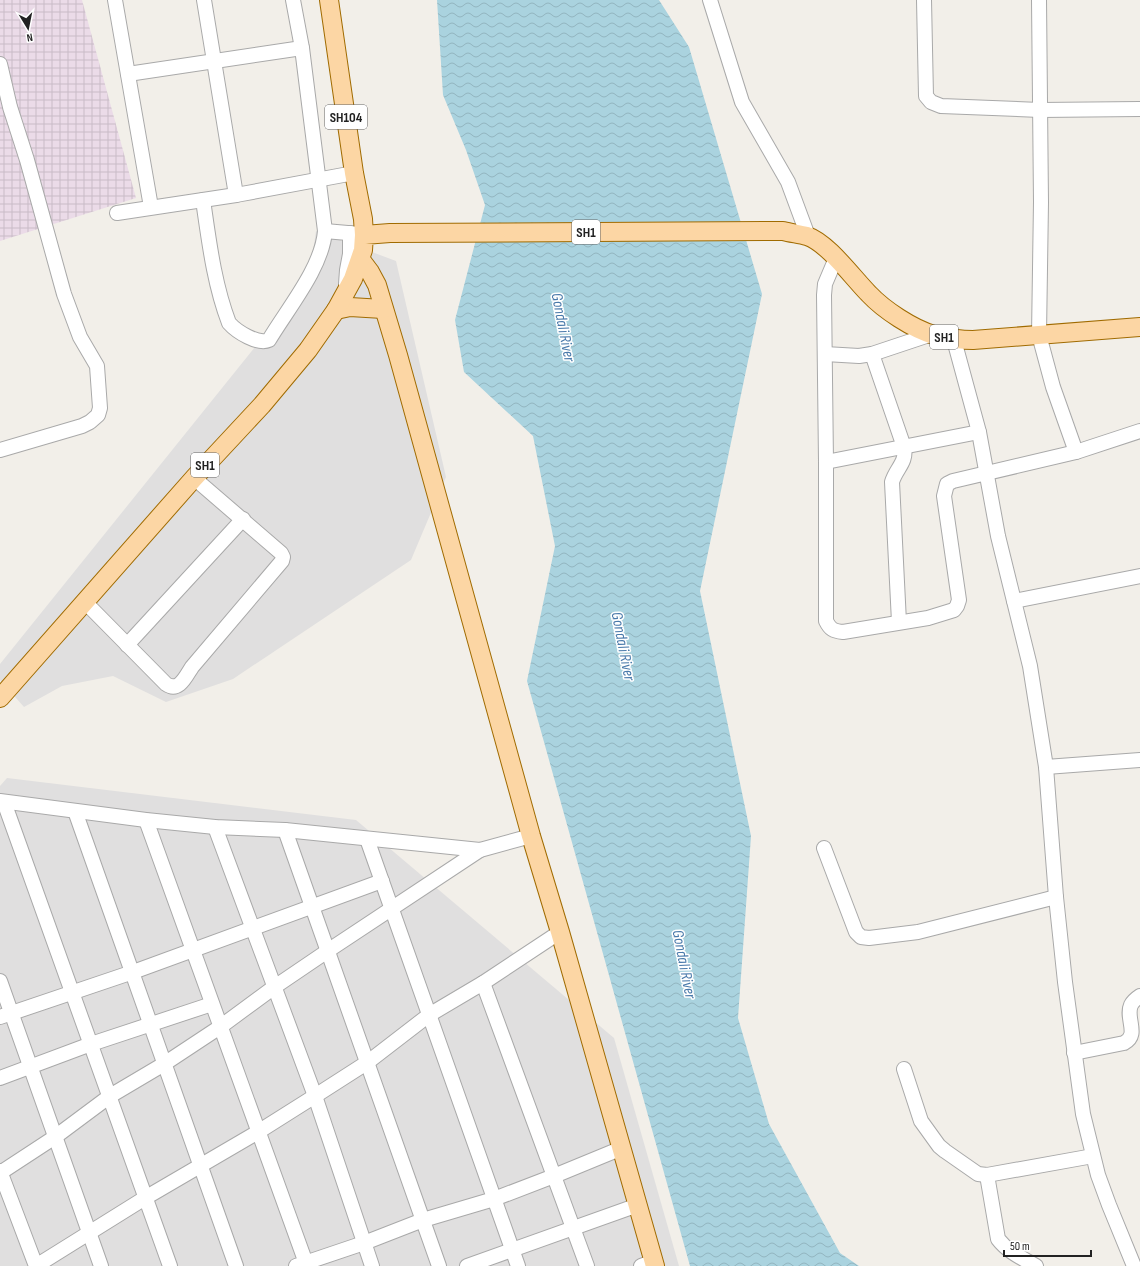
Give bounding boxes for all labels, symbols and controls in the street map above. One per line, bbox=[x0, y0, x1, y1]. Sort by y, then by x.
north arrow bbox=[8, 8, 48, 48]
text: N bbox=[26, 30, 34, 44]
road number: SH104 bbox=[325, 105, 367, 129]
road number: SH1 bbox=[572, 220, 600, 244]
water label: Gondali River bbox=[547, 291, 579, 364]
road number: SH1 bbox=[930, 325, 958, 349]
road number: SH1 bbox=[191, 453, 219, 477]
water label: Gondali River bbox=[607, 610, 639, 683]
water label: Gondali River bbox=[668, 928, 700, 1001]
scale bar bbox=[1004, 1232, 1091, 1258]
text: 50 m bbox=[1010, 1239, 1030, 1254]

